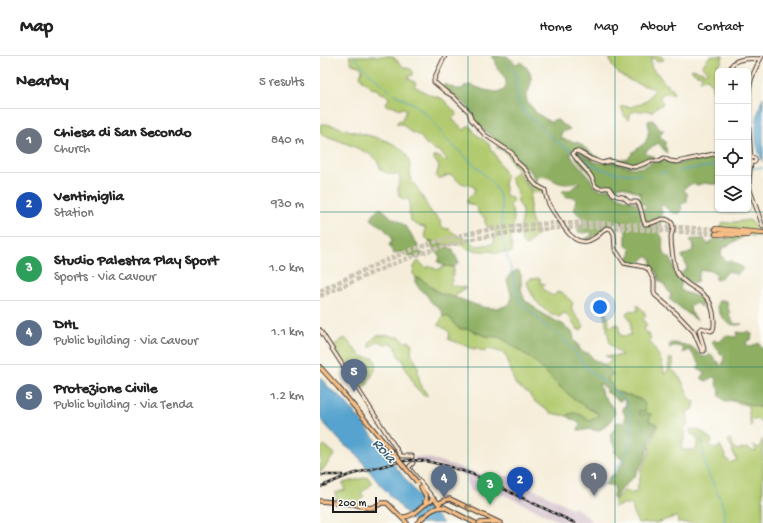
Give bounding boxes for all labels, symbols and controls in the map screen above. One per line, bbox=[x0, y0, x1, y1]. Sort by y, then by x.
text: Map bbox=[20, 16, 53, 39]
text: Home bbox=[540, 19, 572, 36]
text: Map bbox=[594, 19, 618, 36]
text: About bbox=[640, 19, 676, 36]
text: Contact bbox=[698, 19, 743, 36]
map controls bbox=[715, 68, 751, 212]
button: + bbox=[715, 68, 751, 104]
text: Nearby bbox=[16, 72, 69, 92]
text: 5 results bbox=[259, 75, 304, 90]
button: − bbox=[715, 104, 751, 140]
text: Chiesa di San Secondo bbox=[54, 124, 191, 142]
text: 1 bbox=[26, 133, 32, 148]
text: 840 m bbox=[271, 133, 304, 148]
button: locate bbox=[715, 140, 751, 176]
text: Church bbox=[54, 142, 90, 157]
button: layers bbox=[715, 176, 751, 212]
text: Ventimiglia bbox=[54, 188, 124, 206]
text: 2 bbox=[26, 197, 32, 212]
text: 930 m bbox=[271, 197, 304, 212]
text: Station bbox=[54, 206, 94, 221]
text: Studio Palestra Play Sport bbox=[54, 252, 218, 270]
text: 3 bbox=[26, 261, 32, 276]
text: 1.0 km bbox=[269, 261, 304, 276]
text: Sports · Via Cavour bbox=[54, 270, 156, 285]
your location bbox=[590, 297, 610, 317]
text: DHL bbox=[54, 316, 78, 334]
text: 4 bbox=[26, 325, 32, 340]
text: 1.1 km bbox=[271, 325, 304, 340]
text: Public building · Via Cavour bbox=[54, 334, 198, 349]
pin: 5 bbox=[341, 359, 367, 392]
text: Protezione Civile bbox=[54, 380, 158, 398]
text: 5 bbox=[26, 389, 32, 404]
text: 1.2 km bbox=[270, 389, 304, 404]
text: Public building · Via Tenda bbox=[54, 398, 193, 413]
water label: Roia bbox=[368, 435, 400, 469]
pin: 1 bbox=[581, 463, 607, 496]
pin: 4 bbox=[431, 465, 457, 498]
pin: 2 bbox=[507, 467, 533, 500]
pin: 3 bbox=[477, 472, 503, 505]
scale bar bbox=[332, 495, 377, 514]
text: 200 m bbox=[338, 498, 366, 510]
one-way arrow bbox=[464, 504, 472, 512]

